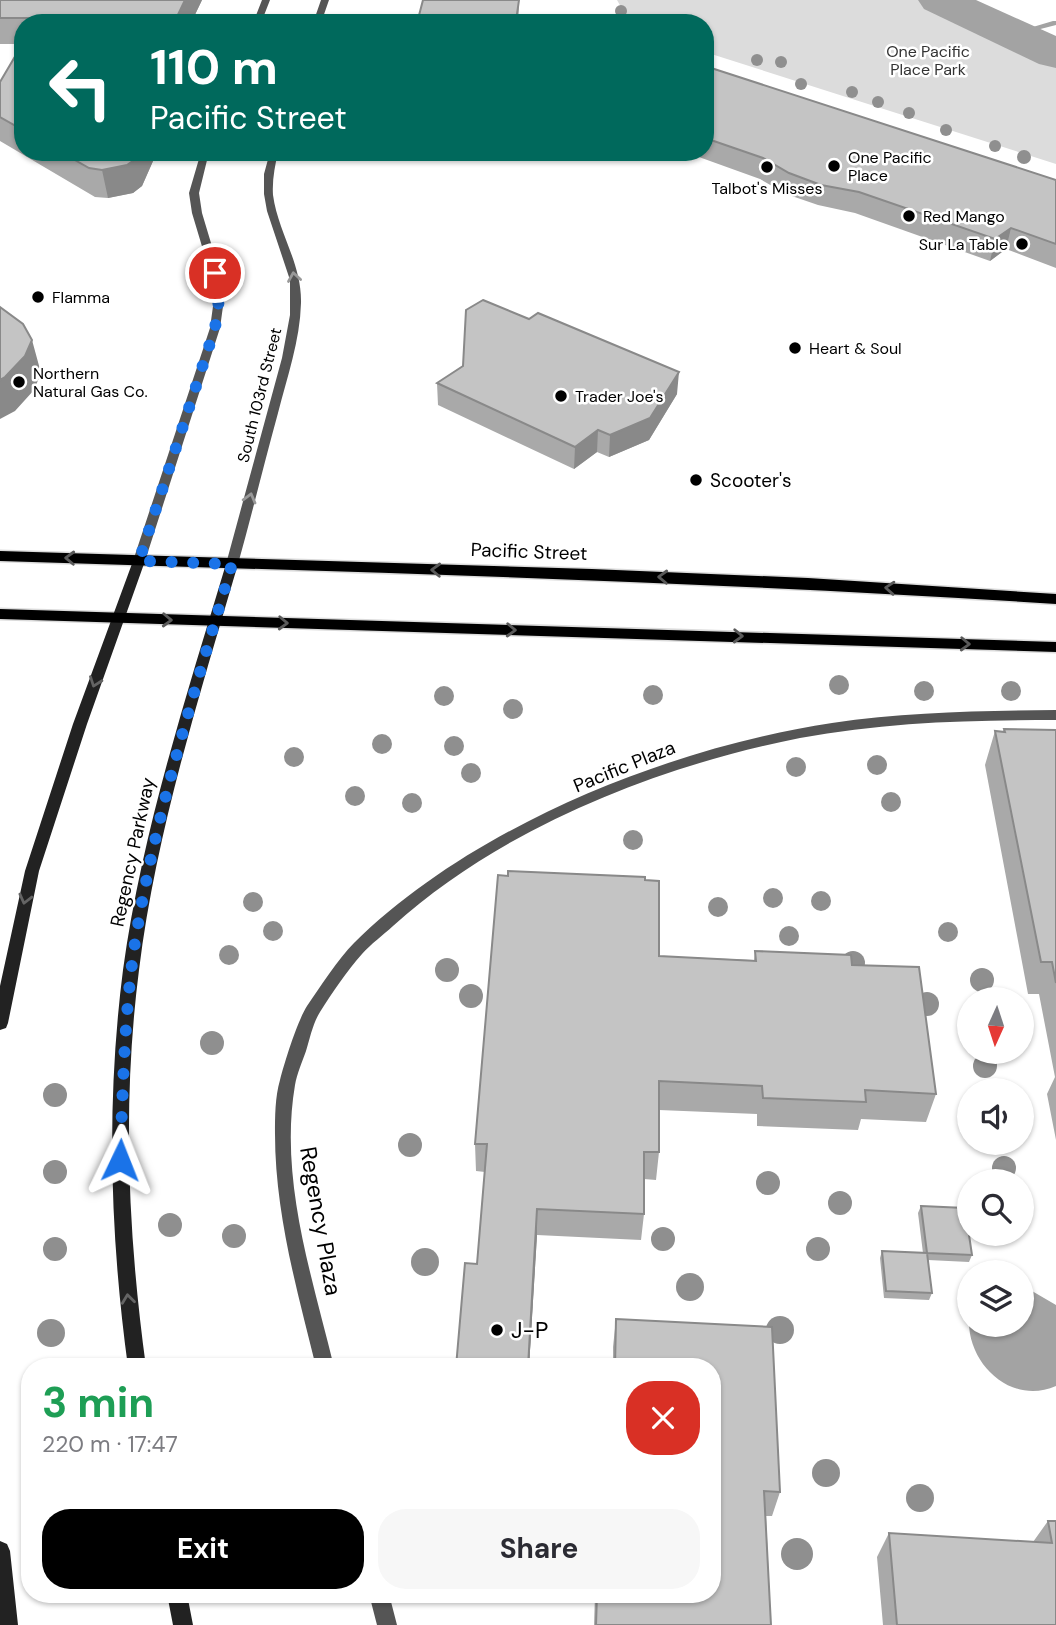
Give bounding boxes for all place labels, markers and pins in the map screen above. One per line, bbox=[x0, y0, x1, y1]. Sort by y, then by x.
place label: One Pacific Place bbox=[848, 147, 932, 186]
marker: One Pacific Place bbox=[826, 158, 842, 174]
marker: Talbot's Misses bbox=[759, 159, 775, 175]
place label: Talbot's Misses bbox=[712, 178, 822, 199]
place label: Red Mango bbox=[923, 206, 1005, 227]
marker: Red Mango bbox=[901, 208, 917, 224]
place label: Sur La Table bbox=[919, 234, 1008, 255]
marker: Sur La Table bbox=[1014, 236, 1030, 252]
pin bbox=[185, 243, 245, 303]
place label: Flamma bbox=[52, 287, 110, 308]
marker: Flamma bbox=[30, 289, 46, 305]
place label: Heart & Soul bbox=[809, 338, 902, 359]
marker: Heart & Soul bbox=[787, 340, 803, 356]
place label: Northern Natural Gas Co. bbox=[33, 363, 148, 402]
marker: Northern Natural Gas Co. bbox=[11, 374, 27, 390]
place label: Trader Joe's bbox=[575, 386, 663, 407]
marker: Trader Joe's bbox=[553, 388, 569, 404]
place label: Scooter's bbox=[710, 468, 792, 493]
marker: Scooter's bbox=[688, 472, 704, 488]
place label: J-P bbox=[511, 1315, 548, 1345]
marker: J-P bbox=[489, 1322, 505, 1338]

